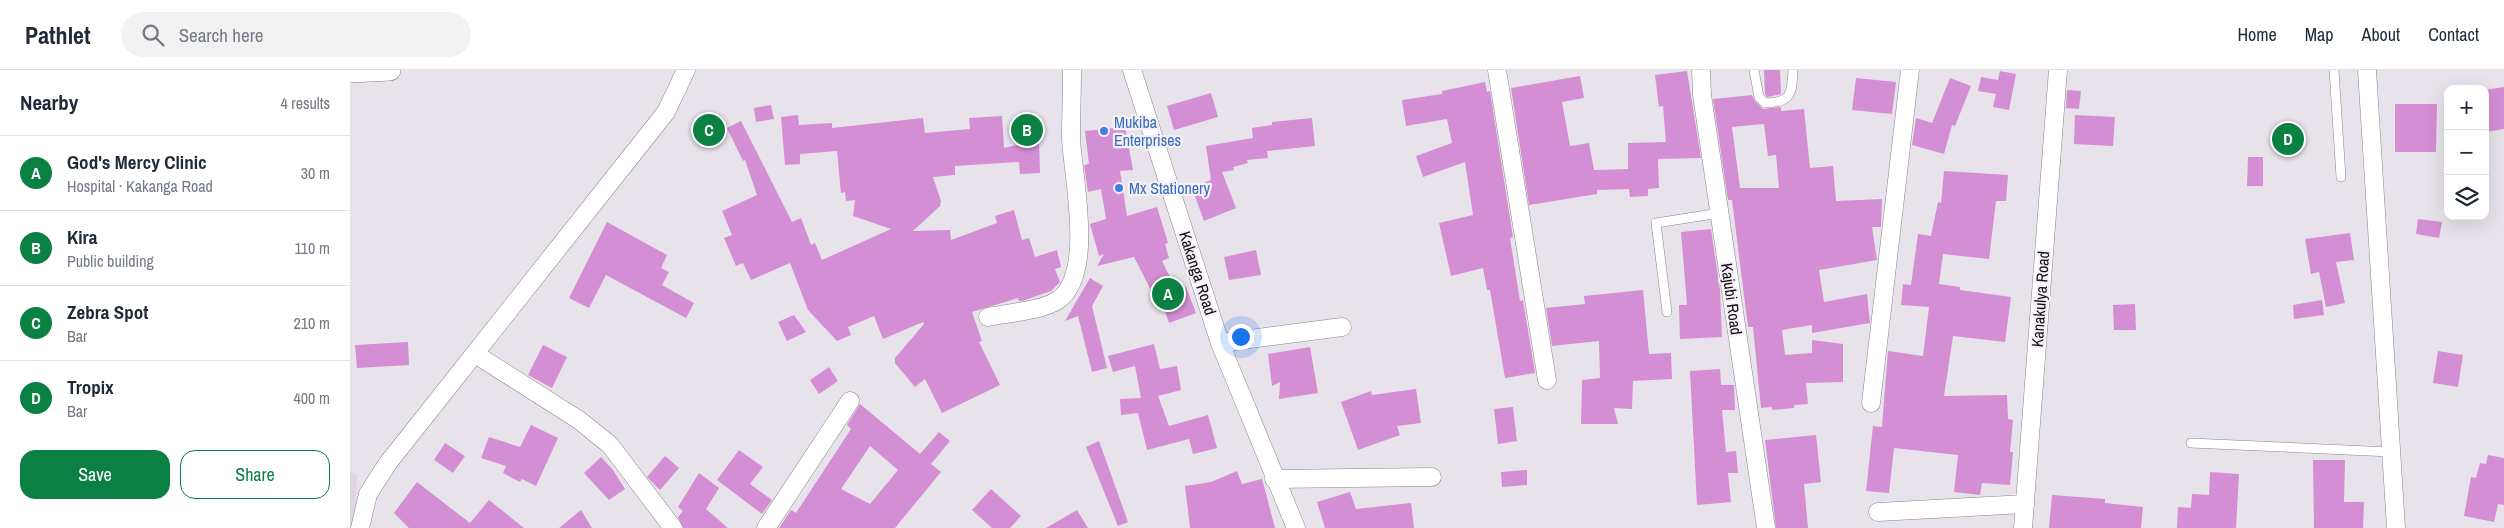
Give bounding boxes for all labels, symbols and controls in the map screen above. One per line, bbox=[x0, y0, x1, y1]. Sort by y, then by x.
search box bbox=[121, 12, 471, 57]
text: Pathlet bbox=[25, 19, 91, 51]
icon: search bbox=[139, 21, 167, 49]
text: Search here bbox=[179, 22, 264, 48]
text: Home bbox=[2237, 22, 2277, 47]
text: Map bbox=[2305, 22, 2334, 47]
text: About bbox=[2362, 22, 2400, 47]
text: Contact bbox=[2428, 22, 2479, 47]
map controls bbox=[2444, 85, 2489, 220]
button: + bbox=[2444, 85, 2489, 130]
text: Nearby bbox=[20, 88, 78, 117]
text: 4 results bbox=[280, 92, 330, 114]
pin: C bbox=[693, 111, 725, 149]
pin: B bbox=[1011, 111, 1043, 149]
place label: Mukiba Enterprises bbox=[1114, 111, 1181, 151]
pin: D bbox=[2272, 120, 2304, 158]
marker: Mukiba Enterprises bbox=[1098, 125, 1110, 137]
button: − bbox=[2444, 130, 2489, 175]
text: God's Mercy Clinic bbox=[67, 149, 207, 175]
text: A bbox=[31, 162, 41, 184]
text: 30 m bbox=[301, 162, 330, 184]
text: Hospital · Kakanga Road bbox=[67, 175, 213, 197]
button: layers bbox=[2444, 175, 2489, 220]
place label: Mx Stationery bbox=[1129, 177, 1210, 199]
marker: Mx Stationery bbox=[1113, 182, 1125, 194]
text: Kira bbox=[67, 224, 97, 250]
street label: Kakanga Road bbox=[1174, 228, 1222, 318]
text: B bbox=[31, 237, 41, 259]
text: 110 m bbox=[294, 237, 330, 259]
text: Public building bbox=[67, 250, 154, 272]
street label: Kanakulya Road bbox=[2026, 250, 2054, 348]
street label: Kajubi Road bbox=[1716, 262, 1748, 336]
pin: A bbox=[1152, 275, 1184, 313]
text: Zebra Spot bbox=[67, 299, 148, 325]
text: C bbox=[31, 312, 41, 334]
text: 210 m bbox=[294, 312, 330, 334]
your location bbox=[1228, 324, 1254, 350]
text: Bar bbox=[67, 325, 87, 347]
text: Tropix bbox=[67, 374, 114, 400]
text: D bbox=[31, 387, 41, 409]
text: 400 m bbox=[294, 387, 330, 409]
text: Bar bbox=[67, 400, 87, 422]
button: Save bbox=[20, 450, 170, 499]
button: Share bbox=[180, 450, 330, 499]

